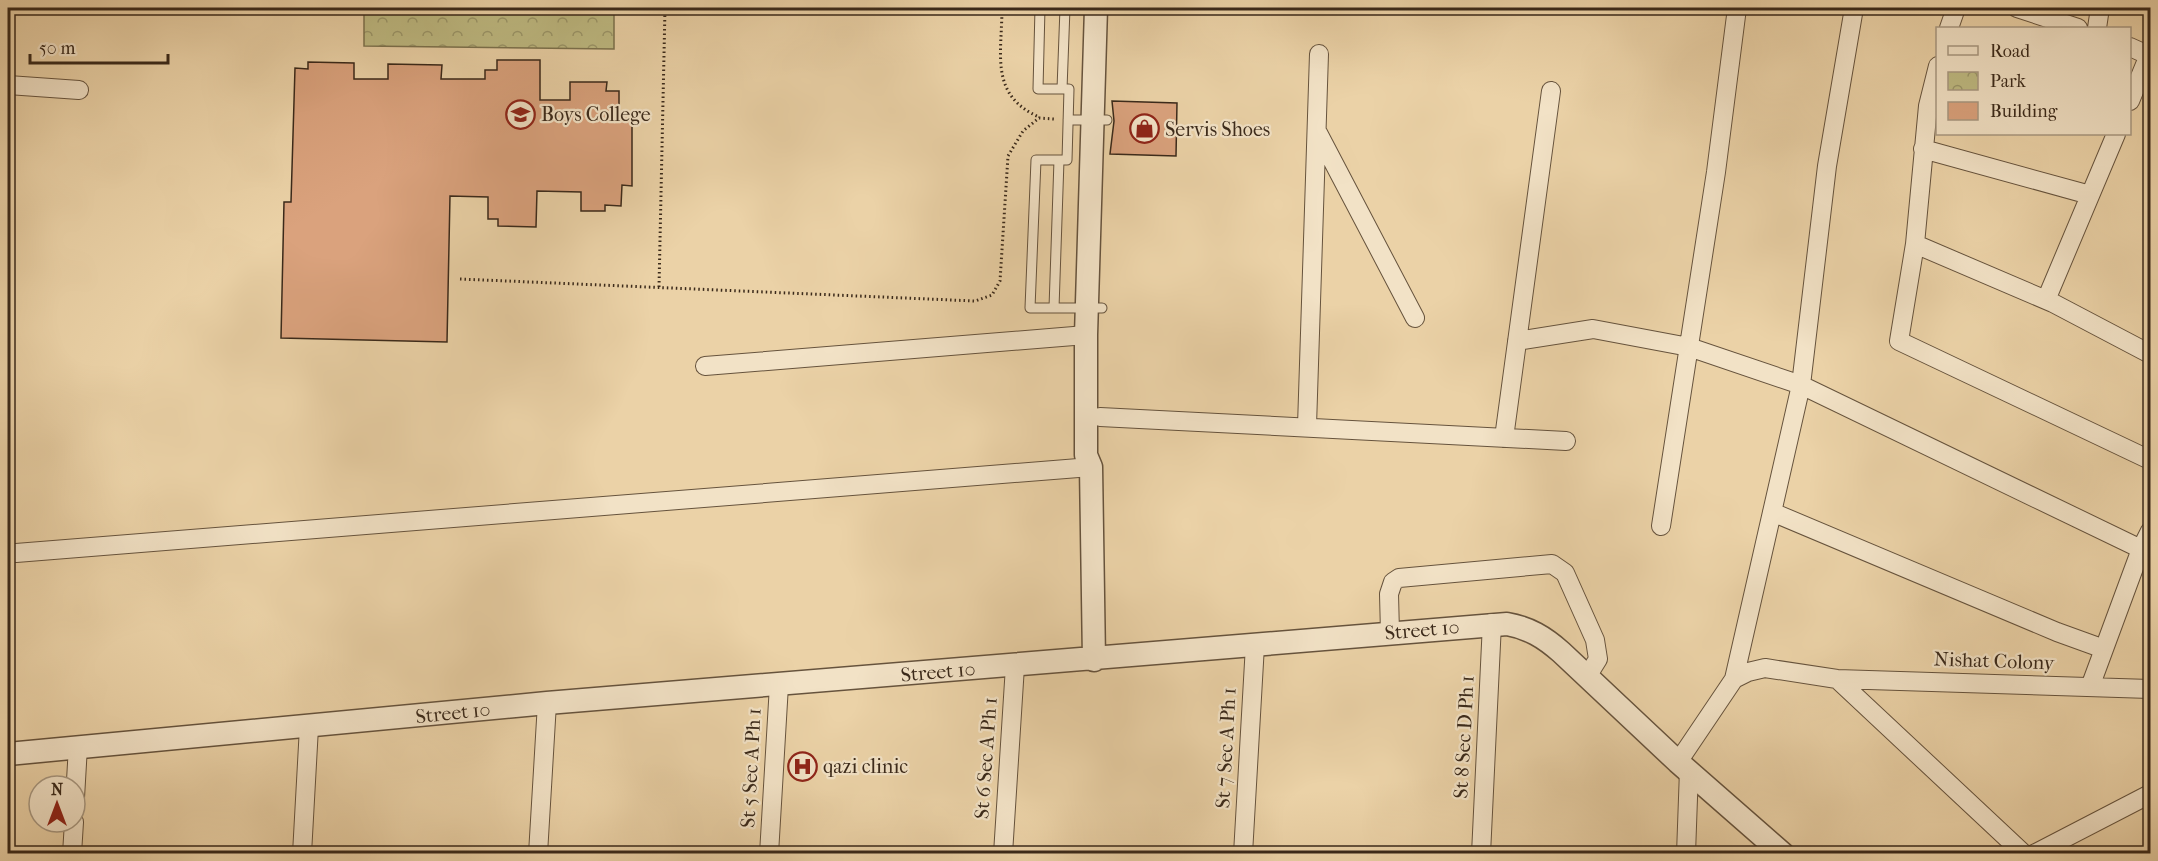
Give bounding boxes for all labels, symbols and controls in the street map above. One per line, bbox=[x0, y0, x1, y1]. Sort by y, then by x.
scale bar bbox=[30, 27, 168, 65]
legend bbox=[1936, 27, 2131, 135]
text: 50 m bbox=[39, 38, 76, 59]
text: Road bbox=[1990, 41, 2030, 62]
text: Park bbox=[1990, 71, 2027, 92]
school or university icon: Boys College bbox=[504, 98, 536, 130]
text: Building bbox=[1990, 101, 2058, 122]
place label: Boys College bbox=[541, 103, 651, 126]
shop icon: Servis Shoes bbox=[1128, 113, 1160, 145]
place label: Servis Shoes bbox=[1165, 118, 1270, 141]
street label: Street 10 bbox=[1384, 615, 1460, 645]
street label: Nishat Colony bbox=[1933, 647, 2056, 675]
street label: Street 10 bbox=[900, 657, 976, 687]
street label: St 8 Sec D Ph 1 bbox=[1449, 675, 1479, 799]
street label: St 7 Sec A Ph 1 bbox=[1211, 687, 1241, 809]
street label: St 6 Sec A Ph 1 bbox=[970, 696, 1002, 820]
street label: Street 10 bbox=[414, 698, 492, 728]
street label: St 5 Sec A Ph 1 bbox=[736, 707, 766, 829]
hospital icon: qazi clinic bbox=[786, 750, 818, 782]
place label: qazi clinic bbox=[823, 755, 908, 778]
north arrow bbox=[27, 774, 87, 834]
text: N bbox=[51, 780, 64, 799]

